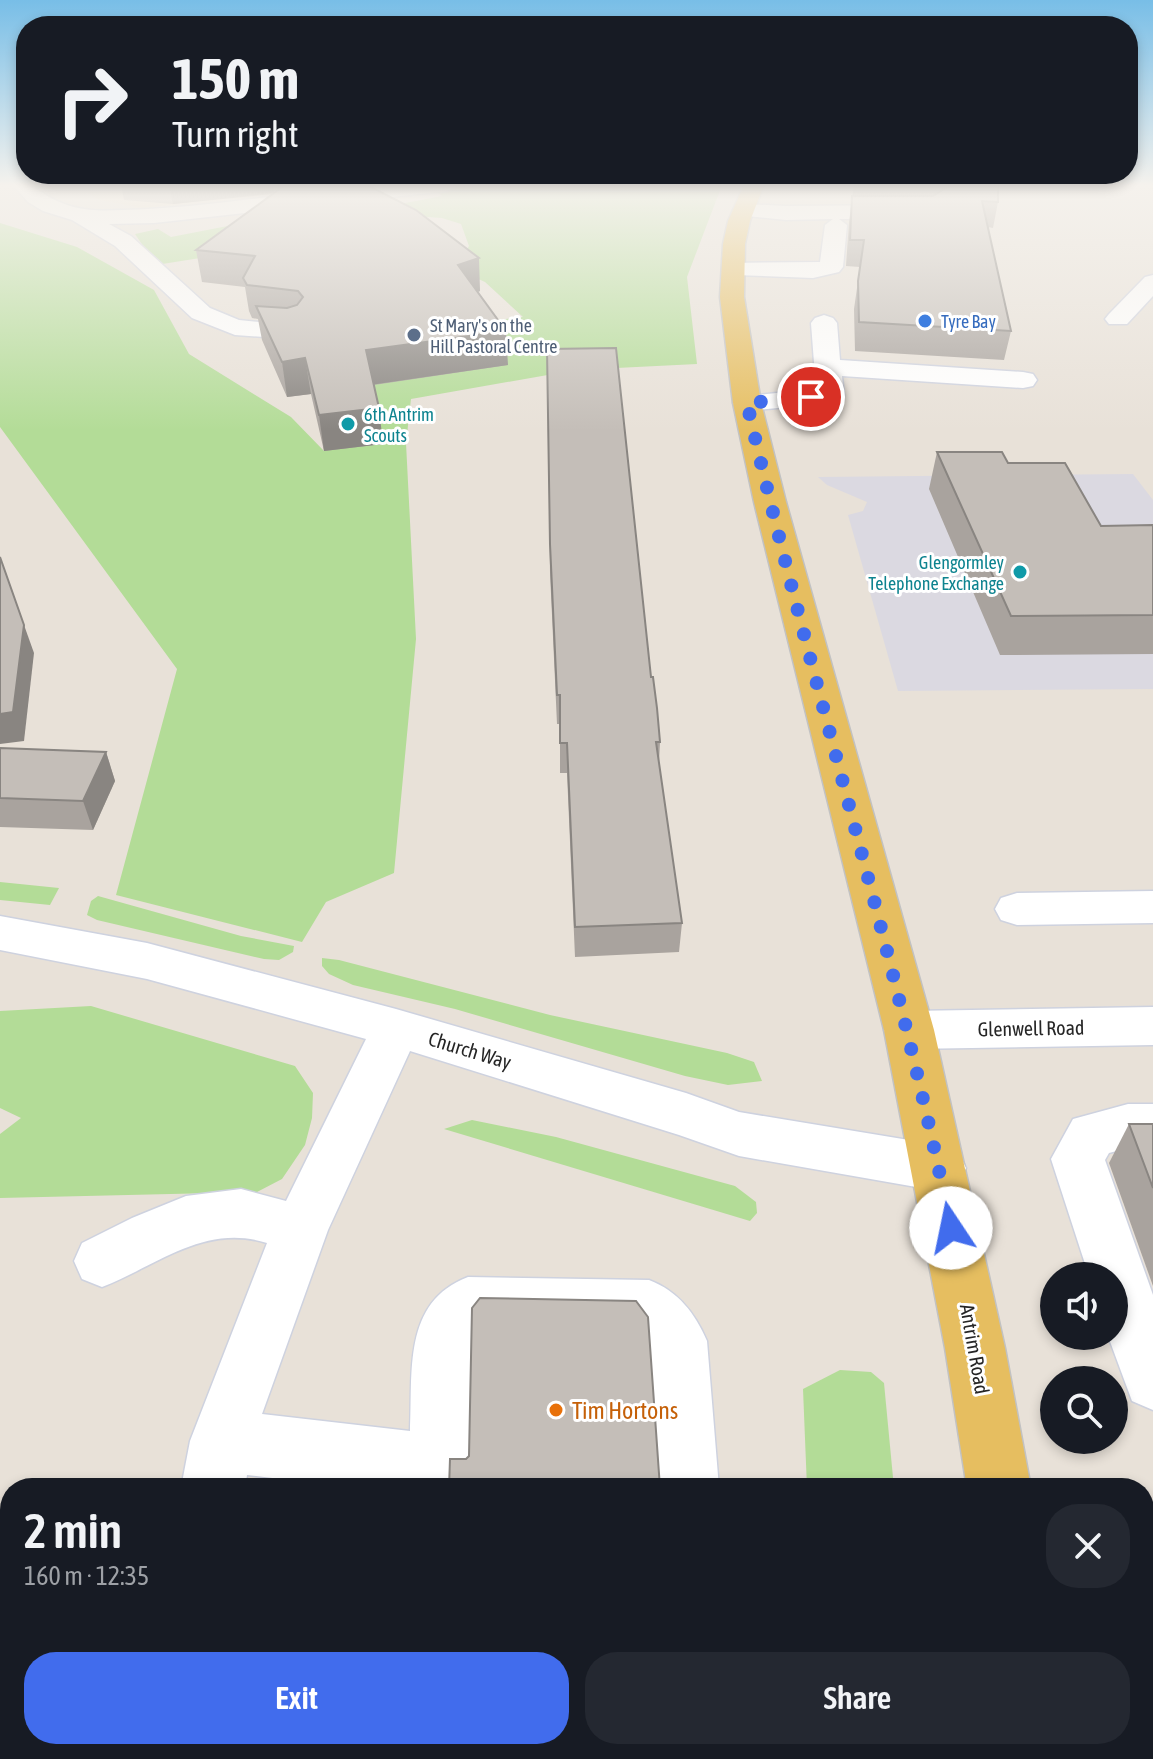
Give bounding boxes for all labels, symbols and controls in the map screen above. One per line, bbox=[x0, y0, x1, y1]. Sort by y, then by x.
text: 150 m bbox=[172, 47, 299, 111]
icon: right bbox=[40, 48, 144, 152]
text: Turn right bbox=[172, 113, 299, 155]
place label: Tyre Bay bbox=[941, 311, 996, 332]
marker: Tyre Bay bbox=[916, 312, 934, 330]
place label: St Mary's on the Hill Pastoral Centre bbox=[430, 315, 557, 357]
marker: St Mary's on the Hill Pastoral Centre bbox=[405, 326, 423, 344]
pin bbox=[777, 363, 845, 431]
icon: arrive bbox=[789, 375, 833, 419]
place label: 6th Antrim Scouts bbox=[364, 404, 434, 446]
marker: 6th Antrim Scouts bbox=[339, 415, 357, 433]
place label: Glengormley Telephone Exchange bbox=[868, 552, 1004, 594]
marker: Glengormley Telephone Exchange bbox=[1011, 563, 1029, 581]
street label: Glenwell Road bbox=[977, 1016, 1085, 1040]
street label: Church Way bbox=[426, 1026, 514, 1074]
position arrow bbox=[909, 1186, 993, 1270]
map controls bbox=[1040, 1262, 1128, 1454]
button: sound bbox=[1040, 1262, 1128, 1350]
street label: Antrim Road bbox=[956, 1302, 994, 1396]
button: search bbox=[1040, 1366, 1128, 1454]
place label: Tim Hortons bbox=[572, 1397, 678, 1424]
marker: Tim Hortons bbox=[547, 1401, 565, 1419]
text: 2 min bbox=[24, 1503, 122, 1558]
button: close bbox=[1046, 1504, 1130, 1588]
text: 160 m · 12:35 bbox=[24, 1561, 149, 1591]
button: Exit bbox=[24, 1652, 569, 1744]
button: Share bbox=[585, 1652, 1130, 1744]

